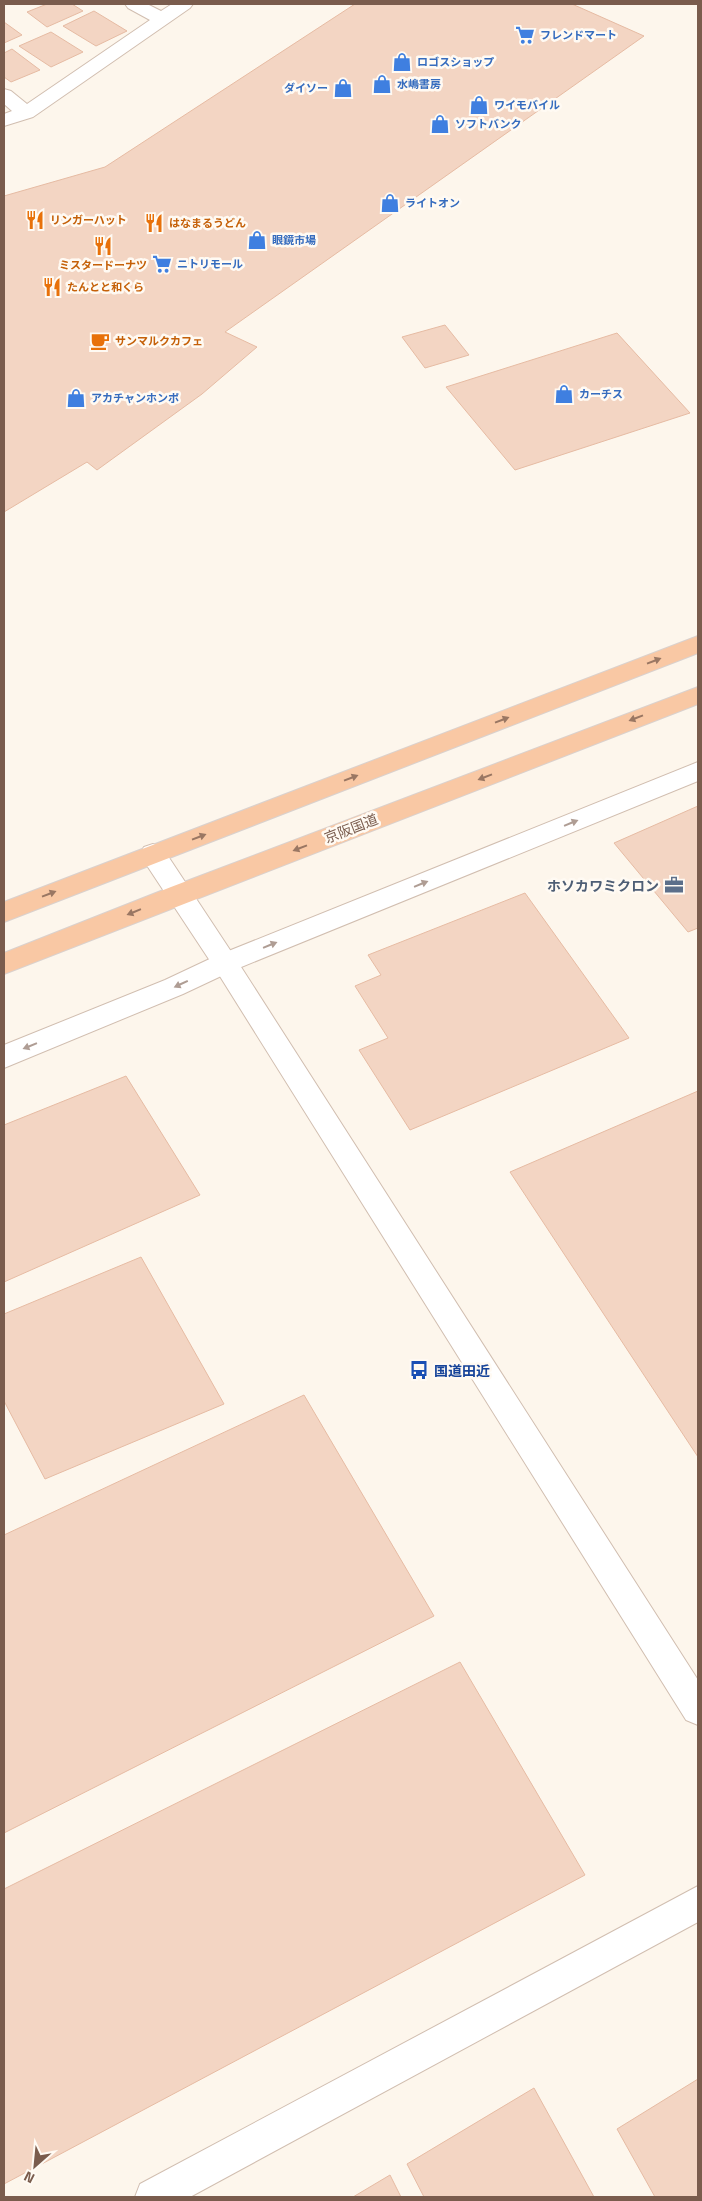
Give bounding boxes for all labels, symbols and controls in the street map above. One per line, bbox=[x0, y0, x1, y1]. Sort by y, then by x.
supermarket icon: フレンドマート bbox=[514, 24, 536, 46]
place label: フレンドマート bbox=[540, 27, 617, 43]
shop icon: ロゴスショップ bbox=[391, 51, 413, 73]
place label: ロゴスショップ bbox=[417, 54, 494, 70]
shop icon: 水嶋書房 bbox=[371, 73, 393, 95]
place label: 水嶋書房 bbox=[397, 76, 441, 92]
shop icon: ダイソー bbox=[332, 77, 354, 99]
place label: ダイソー bbox=[284, 80, 328, 96]
shop icon: ワイモバイル bbox=[468, 94, 490, 116]
place label: ワイモバイル bbox=[494, 97, 560, 113]
shop icon: ソフトバンク bbox=[429, 113, 451, 135]
place label: ソフトバンク bbox=[455, 116, 522, 132]
shop icon: ライトオン bbox=[379, 192, 401, 214]
place label: ライトオン bbox=[405, 195, 460, 211]
restaurant icon: リンガーハット bbox=[24, 209, 46, 231]
place label: リンガーハット bbox=[50, 212, 127, 228]
restaurant icon: はなまるうどん bbox=[143, 212, 165, 234]
place label: はなまるうどん bbox=[169, 215, 246, 231]
shop icon: 眼鏡市場 bbox=[246, 229, 268, 251]
place label: 眼鏡市場 bbox=[272, 232, 316, 248]
restaurant icon: ミスタードーナツ bbox=[92, 235, 114, 257]
supermarket icon: ニトリモール bbox=[151, 253, 173, 275]
place label: ニトリモール bbox=[177, 256, 243, 272]
place label: ミスタードーナツ bbox=[59, 257, 147, 273]
restaurant icon: たんとと和くら bbox=[41, 276, 63, 298]
place label: たんとと和くら bbox=[67, 279, 144, 295]
cafe icon: サンマルクカフェ bbox=[89, 330, 111, 352]
place label: サンマルクカフェ bbox=[115, 333, 203, 349]
shop icon: カーチス bbox=[553, 383, 575, 405]
place label: カーチス bbox=[579, 386, 623, 402]
shop icon: アカチャンホンポ bbox=[65, 387, 87, 409]
place label: アカチャンホンポ bbox=[91, 390, 179, 406]
one-way arrow bbox=[647, 657, 662, 665]
one-way arrow bbox=[495, 715, 509, 723]
one-way arrow bbox=[629, 715, 644, 722]
one-way arrow bbox=[477, 773, 492, 781]
one-way arrow bbox=[343, 774, 358, 781]
street label: 京阪国道 bbox=[321, 808, 381, 848]
one-way arrow bbox=[564, 819, 578, 827]
one-way arrow bbox=[192, 833, 207, 841]
one-way arrow bbox=[293, 845, 308, 852]
office icon: ホソカワミクロン bbox=[663, 874, 685, 896]
place label: ホソカワミクロン bbox=[547, 875, 659, 896]
one-way arrow bbox=[414, 880, 429, 888]
one-way arrow bbox=[42, 890, 57, 898]
one-way arrow bbox=[127, 909, 141, 917]
one-way arrow bbox=[263, 941, 278, 949]
one-way arrow bbox=[174, 980, 188, 988]
one-way arrow bbox=[23, 1042, 37, 1050]
bus stop icon: 国道田近 bbox=[408, 1359, 430, 1381]
place label: 国道田近 bbox=[434, 1360, 490, 1381]
north arrow bbox=[10, 2141, 60, 2191]
text: N bbox=[20, 2166, 38, 2190]

